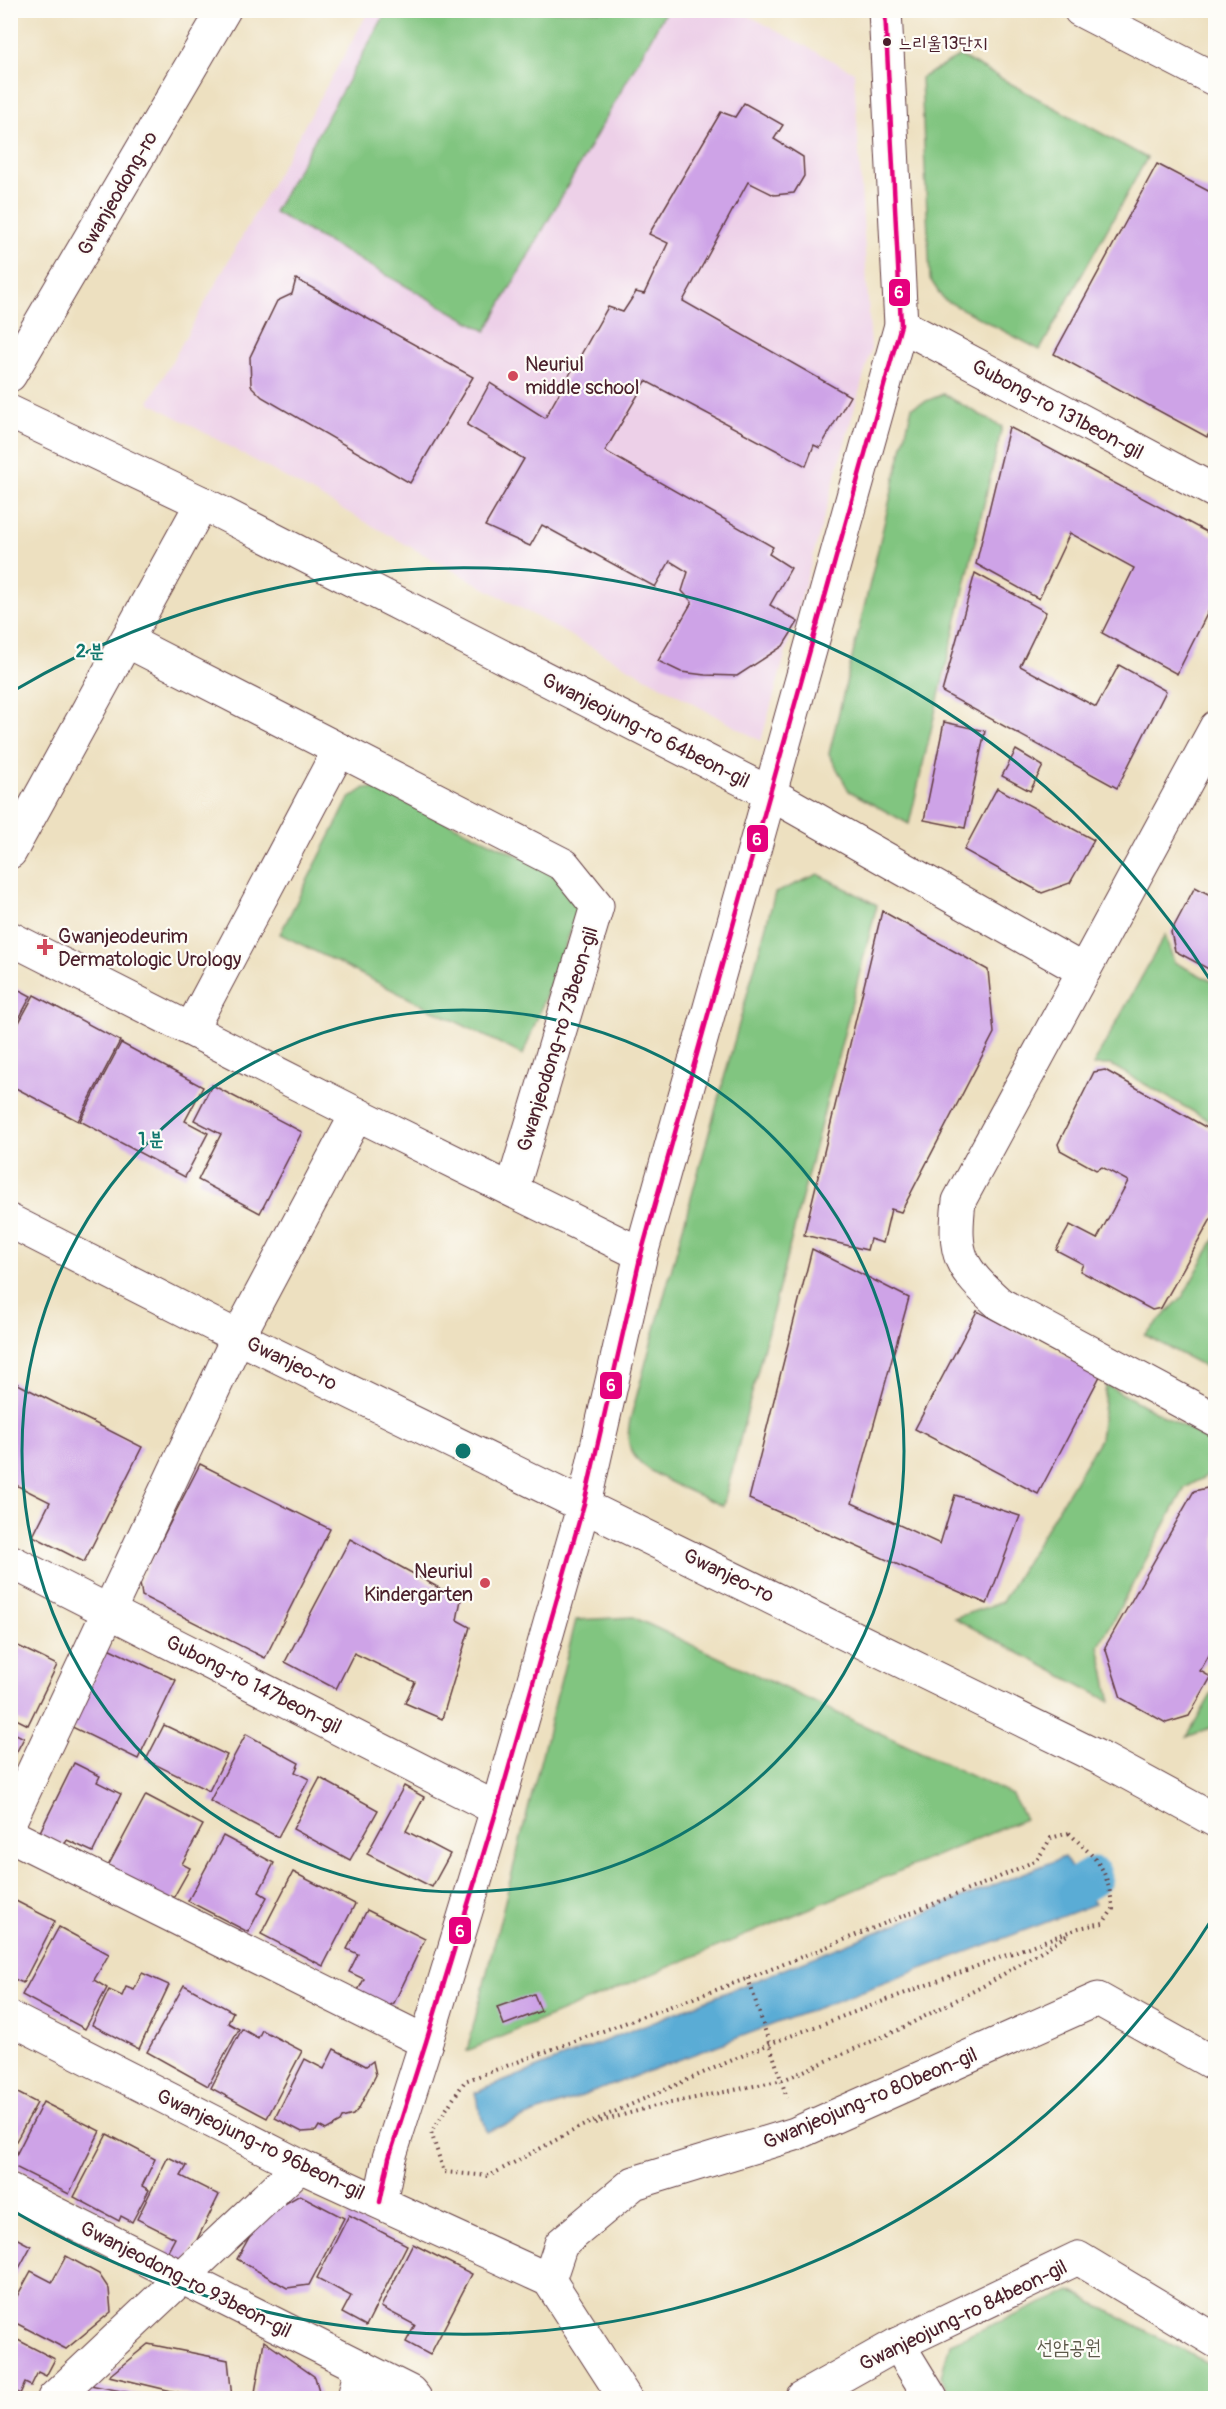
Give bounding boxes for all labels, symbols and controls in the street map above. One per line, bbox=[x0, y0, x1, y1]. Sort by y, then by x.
place label: 느리울13단지 bbox=[898, 32, 988, 55]
marker: 느리울13단지 bbox=[881, 36, 893, 48]
street label: Gwanjeodong-ro bbox=[72, 126, 163, 260]
line badge: 6 bbox=[888, 278, 911, 307]
text: 6 bbox=[894, 283, 904, 303]
place label: Neuriul middle school bbox=[525, 352, 640, 400]
street label: Gubong-ro 131beon-gil bbox=[968, 354, 1148, 465]
marker: Neuriul middle school bbox=[506, 369, 520, 383]
text: 2 분 bbox=[76, 640, 104, 663]
street label: Gwanjeojung-ro 64beon-gil bbox=[538, 667, 754, 794]
line badge: 6 bbox=[746, 824, 769, 853]
text: 6 bbox=[752, 830, 762, 850]
place label: Gwanjeodeurim Dermatologic Urology bbox=[58, 924, 242, 972]
street label: Gwanjeodong-ro 73beon-gil bbox=[511, 924, 604, 1155]
marker: Gwanjeodeurim Dermatologic Urology bbox=[36, 938, 54, 956]
text: 1 분 bbox=[138, 1128, 164, 1151]
street label: Gwanjeo-ro bbox=[242, 1331, 342, 1396]
line badge: 6 bbox=[599, 1371, 623, 1400]
text: 6 bbox=[606, 1376, 616, 1396]
centre of rings bbox=[453, 1441, 473, 1461]
street label: Gwanjeo-ro bbox=[679, 1543, 779, 1608]
place label: Neuriul Kindergarten bbox=[364, 1559, 473, 1607]
marker: Neuriul Kindergarten bbox=[478, 1576, 492, 1590]
street label: Gubong-ro 147beon-gil bbox=[162, 1629, 346, 1740]
line badge: 6 bbox=[448, 1916, 472, 1945]
text: 6 bbox=[455, 1922, 465, 1942]
street label: Gwanjeojung-ro 80beon-gil bbox=[759, 2042, 981, 2155]
street label: Gwanjeojung-ro 96beon-gil bbox=[153, 2083, 369, 2206]
street label: Gwanjeodong-ro 93beon-gil bbox=[76, 2215, 296, 2344]
street label: Gwanjeojung-ro 84beon-gil bbox=[855, 2254, 1071, 2377]
park label: 선암공원 bbox=[1037, 2335, 1101, 2360]

